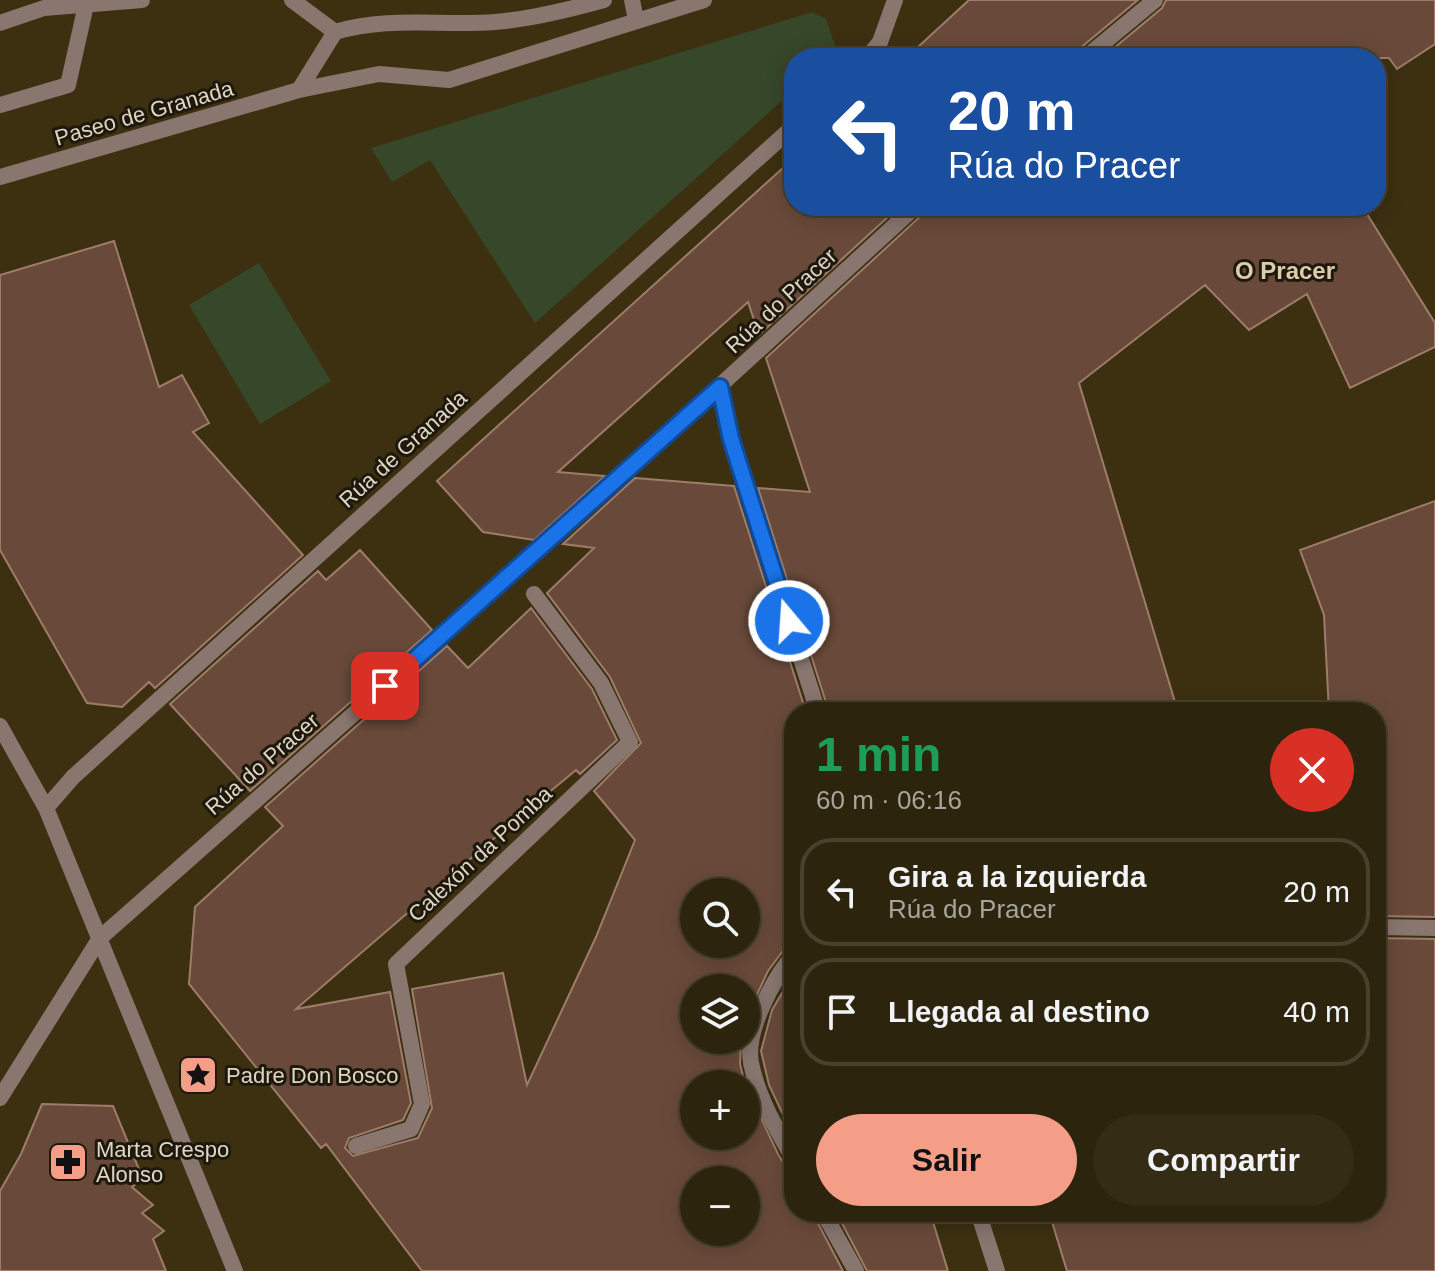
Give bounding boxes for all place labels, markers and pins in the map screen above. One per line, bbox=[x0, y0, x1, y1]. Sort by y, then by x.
pin bbox=[351, 652, 419, 720]
place icon: Padre Don Bosco bbox=[177, 1054, 219, 1096]
place label: Padre Don Bosco bbox=[226, 1063, 398, 1088]
place label: Marta Crespo Alonso bbox=[96, 1137, 229, 1187]
pharmacy icon: Marta Crespo Alonso bbox=[47, 1141, 89, 1183]

